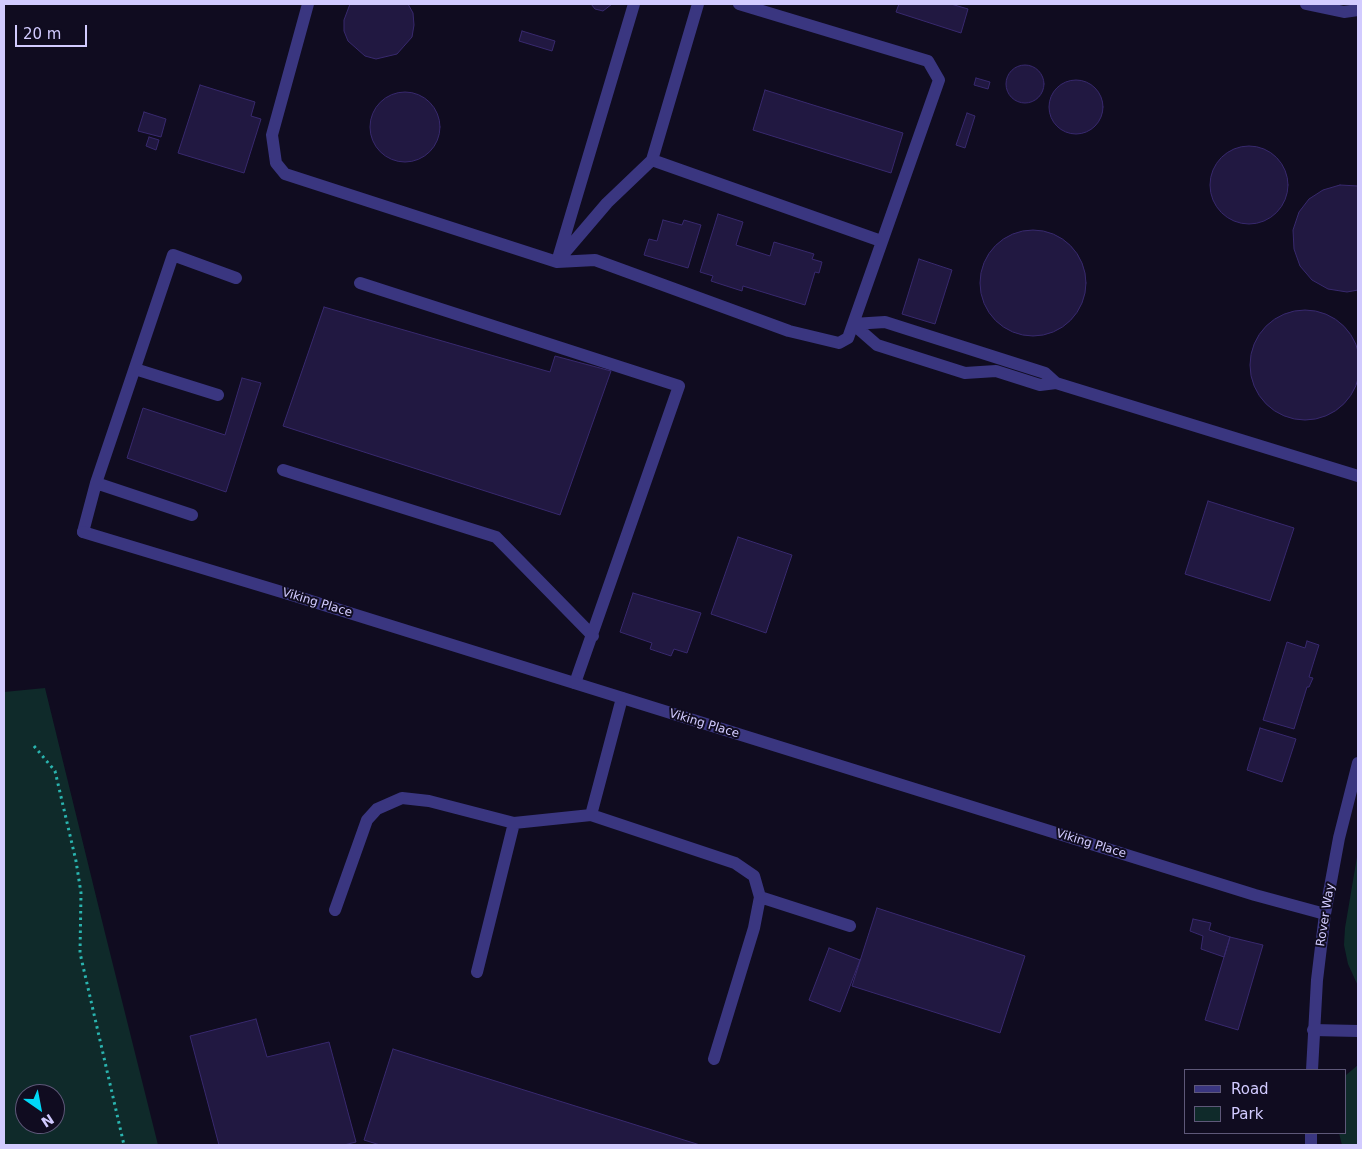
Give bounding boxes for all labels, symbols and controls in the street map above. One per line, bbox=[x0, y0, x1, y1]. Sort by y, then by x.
scale bar bbox=[18, 15, 90, 47]
text: 20 m bbox=[23, 25, 61, 43]
street label: Viking Place bbox=[280, 586, 354, 620]
street label: Viking Place bbox=[667, 707, 741, 741]
street label: Viking Place bbox=[1054, 827, 1128, 861]
street label: Rover Way bbox=[1314, 882, 1338, 948]
legend bbox=[1184, 1069, 1347, 1134]
text: Road bbox=[1231, 1080, 1269, 1098]
north arrow bbox=[15, 1084, 65, 1134]
text: Park bbox=[1231, 1105, 1263, 1123]
text: N bbox=[38, 1111, 57, 1131]

